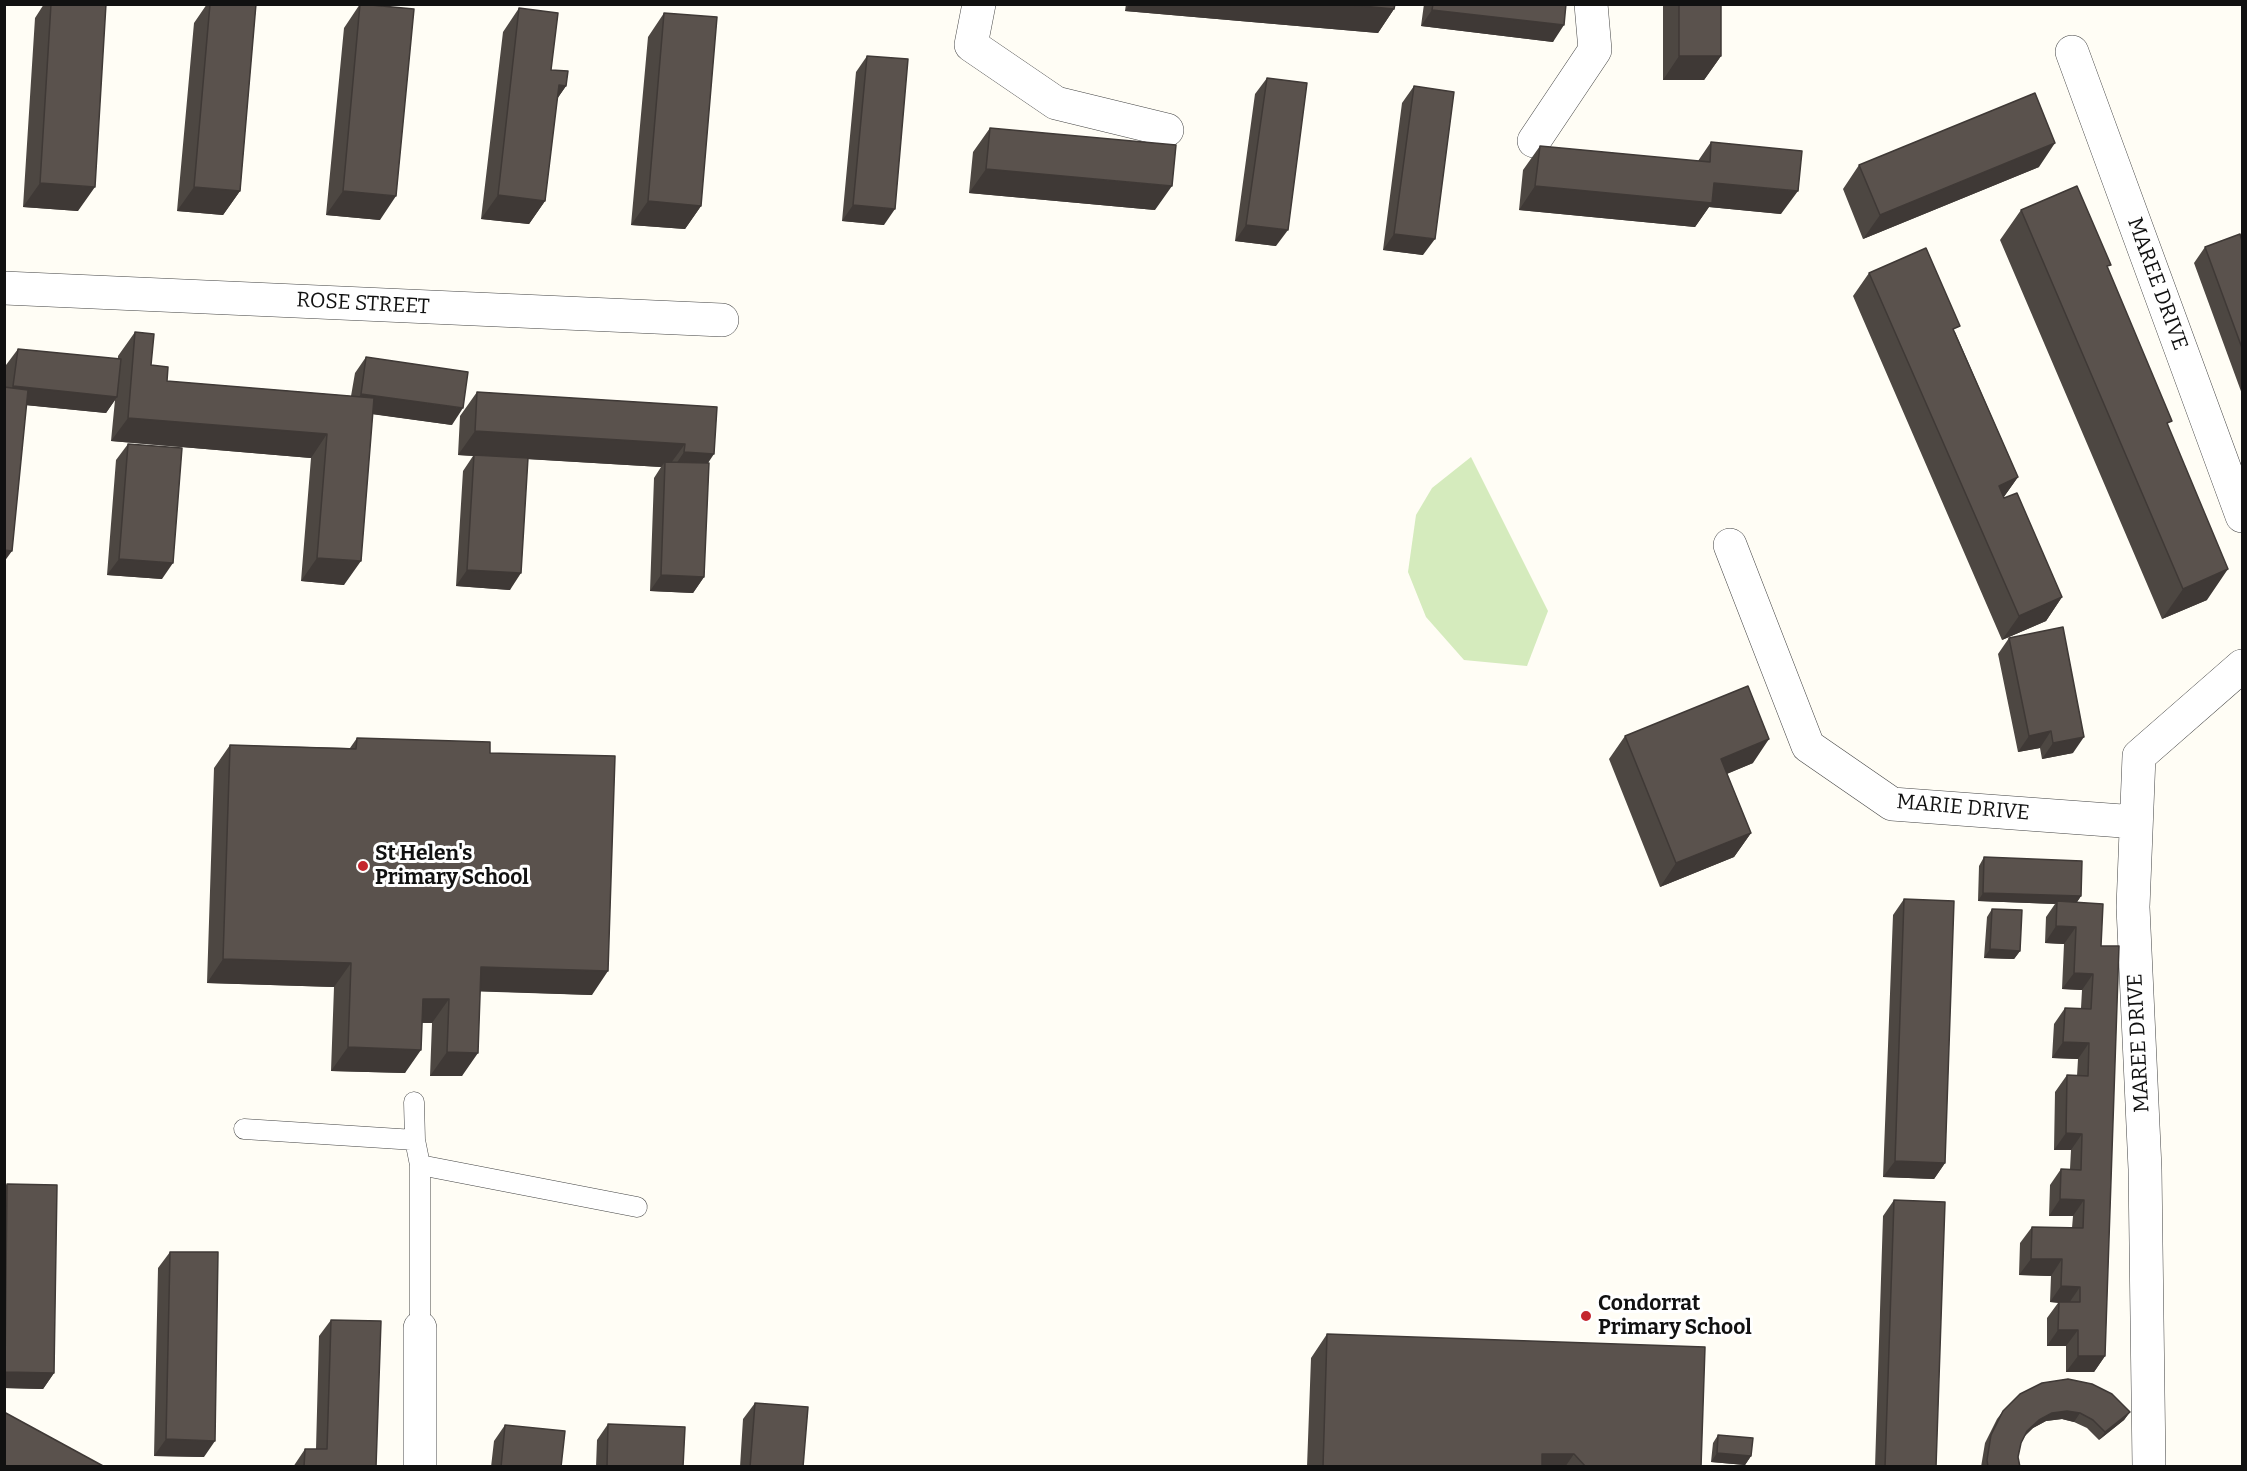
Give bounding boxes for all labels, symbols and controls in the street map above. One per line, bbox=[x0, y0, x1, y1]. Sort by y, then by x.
street label: MAREE DRIVE bbox=[2121, 214, 2193, 354]
street label: ROSE STREET bbox=[296, 288, 430, 320]
street label: MARIE DRIVE bbox=[1895, 790, 2031, 826]
place label: St Helen's Primary School bbox=[375, 841, 529, 891]
marker: St Helen's Primary School bbox=[356, 859, 370, 873]
street label: MAREE DRIVE bbox=[2123, 973, 2155, 1113]
place label: Condorrat Primary School bbox=[1598, 1291, 1752, 1341]
marker: Condorrat Primary School bbox=[1579, 1309, 1593, 1323]

